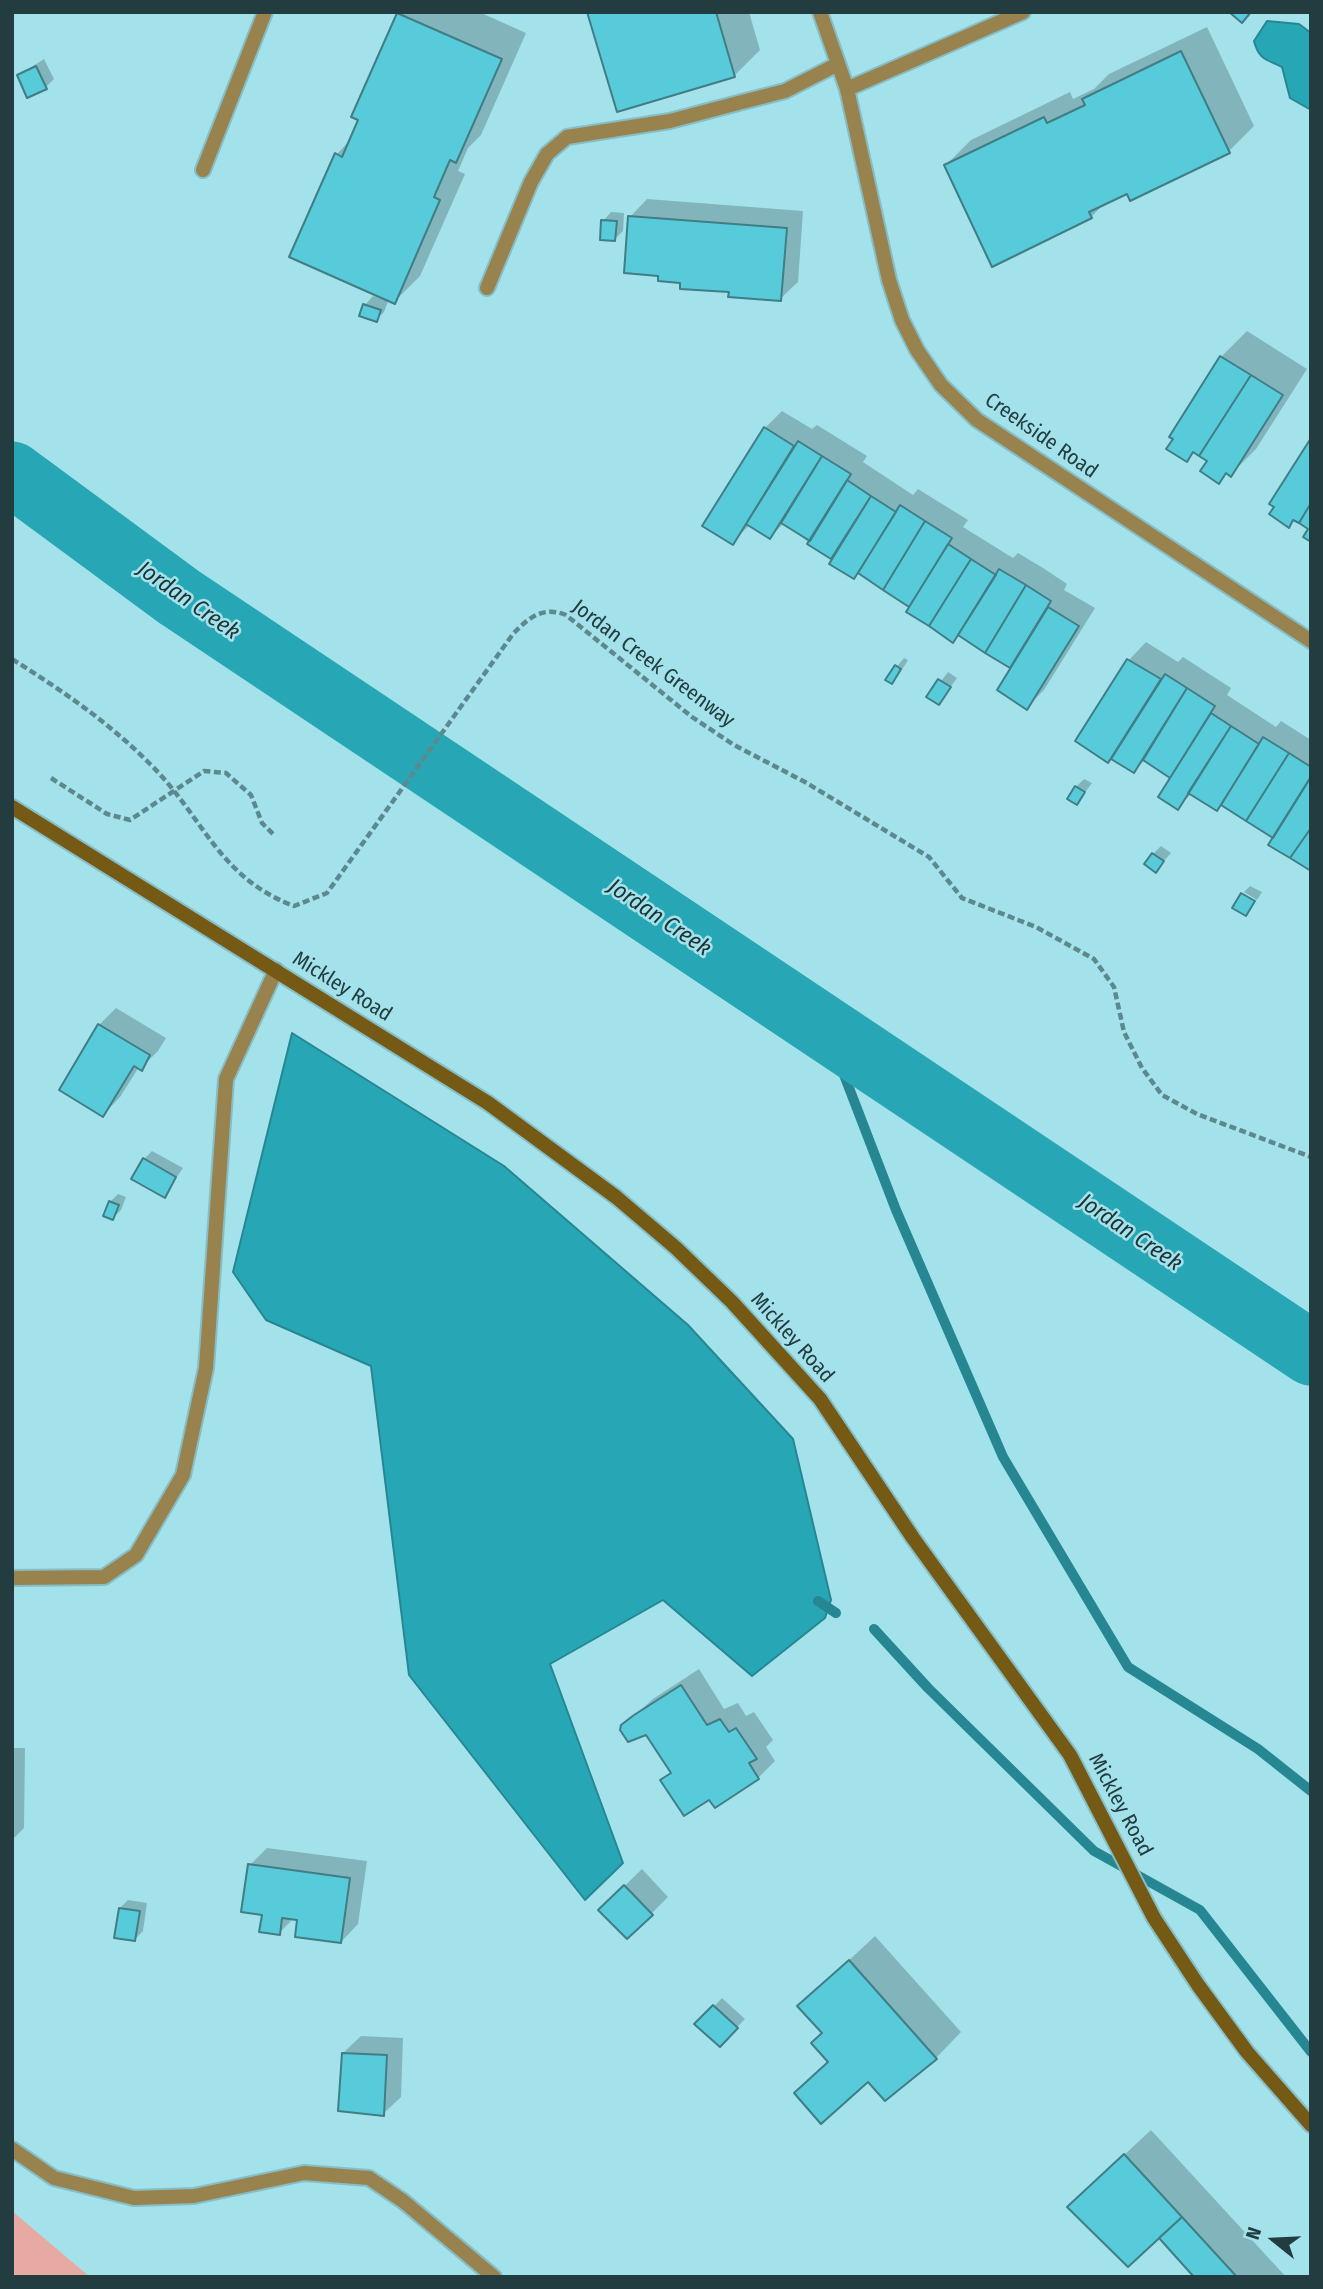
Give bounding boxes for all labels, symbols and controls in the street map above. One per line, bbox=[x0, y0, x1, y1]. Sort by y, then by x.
street label: Creekside Road bbox=[980, 388, 1102, 484]
water label: Jordan Creek bbox=[131, 556, 245, 646]
street label: Jordan Creek Greenway bbox=[567, 595, 739, 733]
water label: Jordan Creek bbox=[602, 873, 716, 963]
street label: Mickley Road bbox=[288, 946, 396, 1028]
water label: Jordan Creek bbox=[1073, 1188, 1187, 1278]
street label: Mickley Road bbox=[745, 1288, 839, 1388]
street label: Mickley Road bbox=[1082, 1749, 1158, 1861]
north arrow bbox=[1239, 2205, 1309, 2275]
text: N bbox=[1241, 2224, 1266, 2242]

